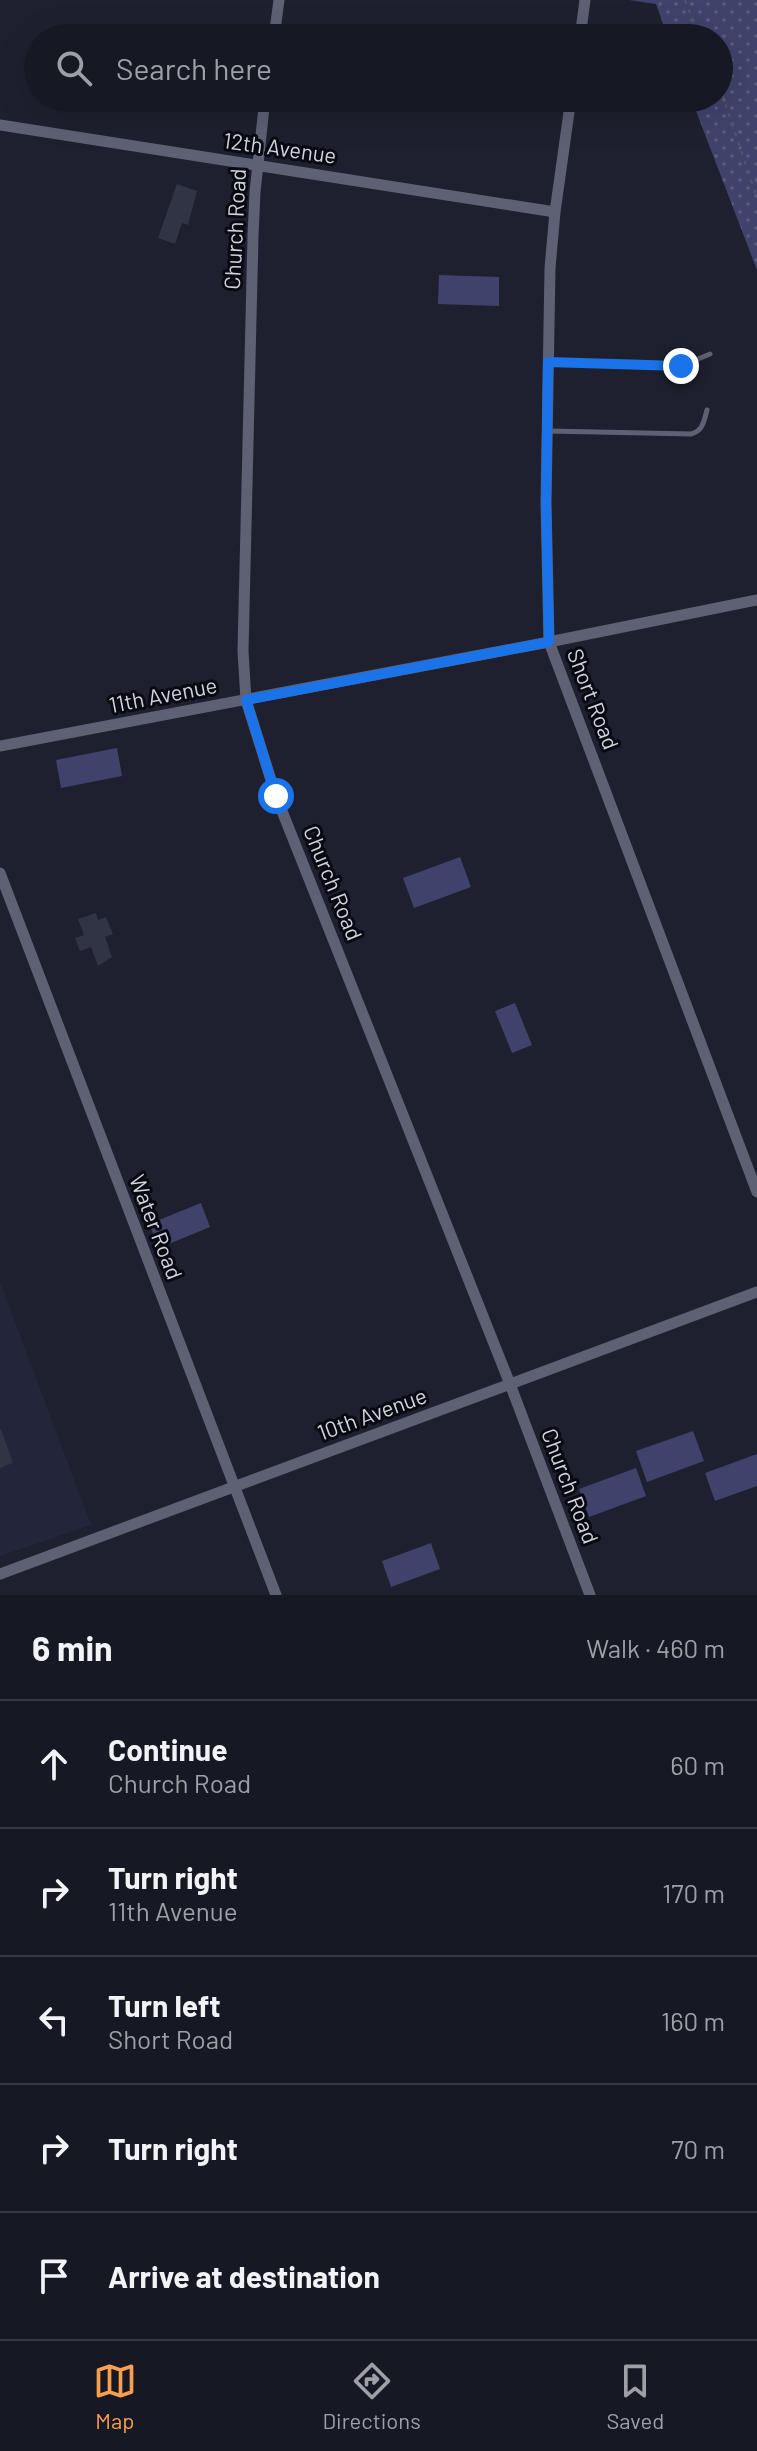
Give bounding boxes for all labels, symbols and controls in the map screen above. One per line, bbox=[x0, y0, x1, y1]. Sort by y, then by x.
search box bbox=[24, 24, 733, 112]
icon: search bbox=[52, 46, 96, 90]
text: Search here bbox=[116, 50, 272, 86]
street label: 12th Avenue bbox=[222, 126, 338, 168]
street label: Church Road bbox=[218, 168, 250, 290]
route end bbox=[663, 348, 699, 384]
street label: Short Road bbox=[563, 645, 625, 753]
street label: 11th Avenue bbox=[107, 671, 219, 717]
route start bbox=[258, 778, 294, 814]
street label: Church Road bbox=[299, 822, 369, 944]
street label: Water Road bbox=[125, 1171, 189, 1283]
street label: 10th Avenue bbox=[314, 1381, 430, 1445]
street label: Church Road bbox=[537, 1424, 605, 1547]
text: 6 min bbox=[32, 1627, 113, 1668]
text: Walk · 460 m bbox=[586, 1632, 725, 1663]
text: Continue bbox=[108, 1731, 228, 1767]
icon: ahead bbox=[32, 1742, 76, 1786]
text: 60 m bbox=[670, 1749, 725, 1780]
text: Church Road bbox=[108, 1767, 251, 1798]
text: Turn right bbox=[108, 1859, 238, 1895]
icon: right bbox=[32, 1870, 76, 1914]
text: 170 m bbox=[662, 1877, 725, 1908]
text: 11th Avenue bbox=[108, 1895, 238, 1926]
text: Turn left bbox=[108, 1987, 221, 2023]
icon: left bbox=[32, 1998, 76, 2042]
text: 160 m bbox=[661, 2005, 725, 2036]
text: Short Road bbox=[108, 2023, 233, 2054]
icon: right bbox=[32, 2126, 76, 2170]
text: Turn right bbox=[108, 2130, 238, 2166]
text: 70 m bbox=[671, 2133, 725, 2164]
icon: arrive bbox=[32, 2254, 76, 2298]
text: Arrive at destination bbox=[108, 2258, 380, 2294]
tab: Map bbox=[93, 2359, 137, 2433]
tab: Directions bbox=[322, 2359, 421, 2433]
tab: Saved bbox=[606, 2359, 664, 2433]

